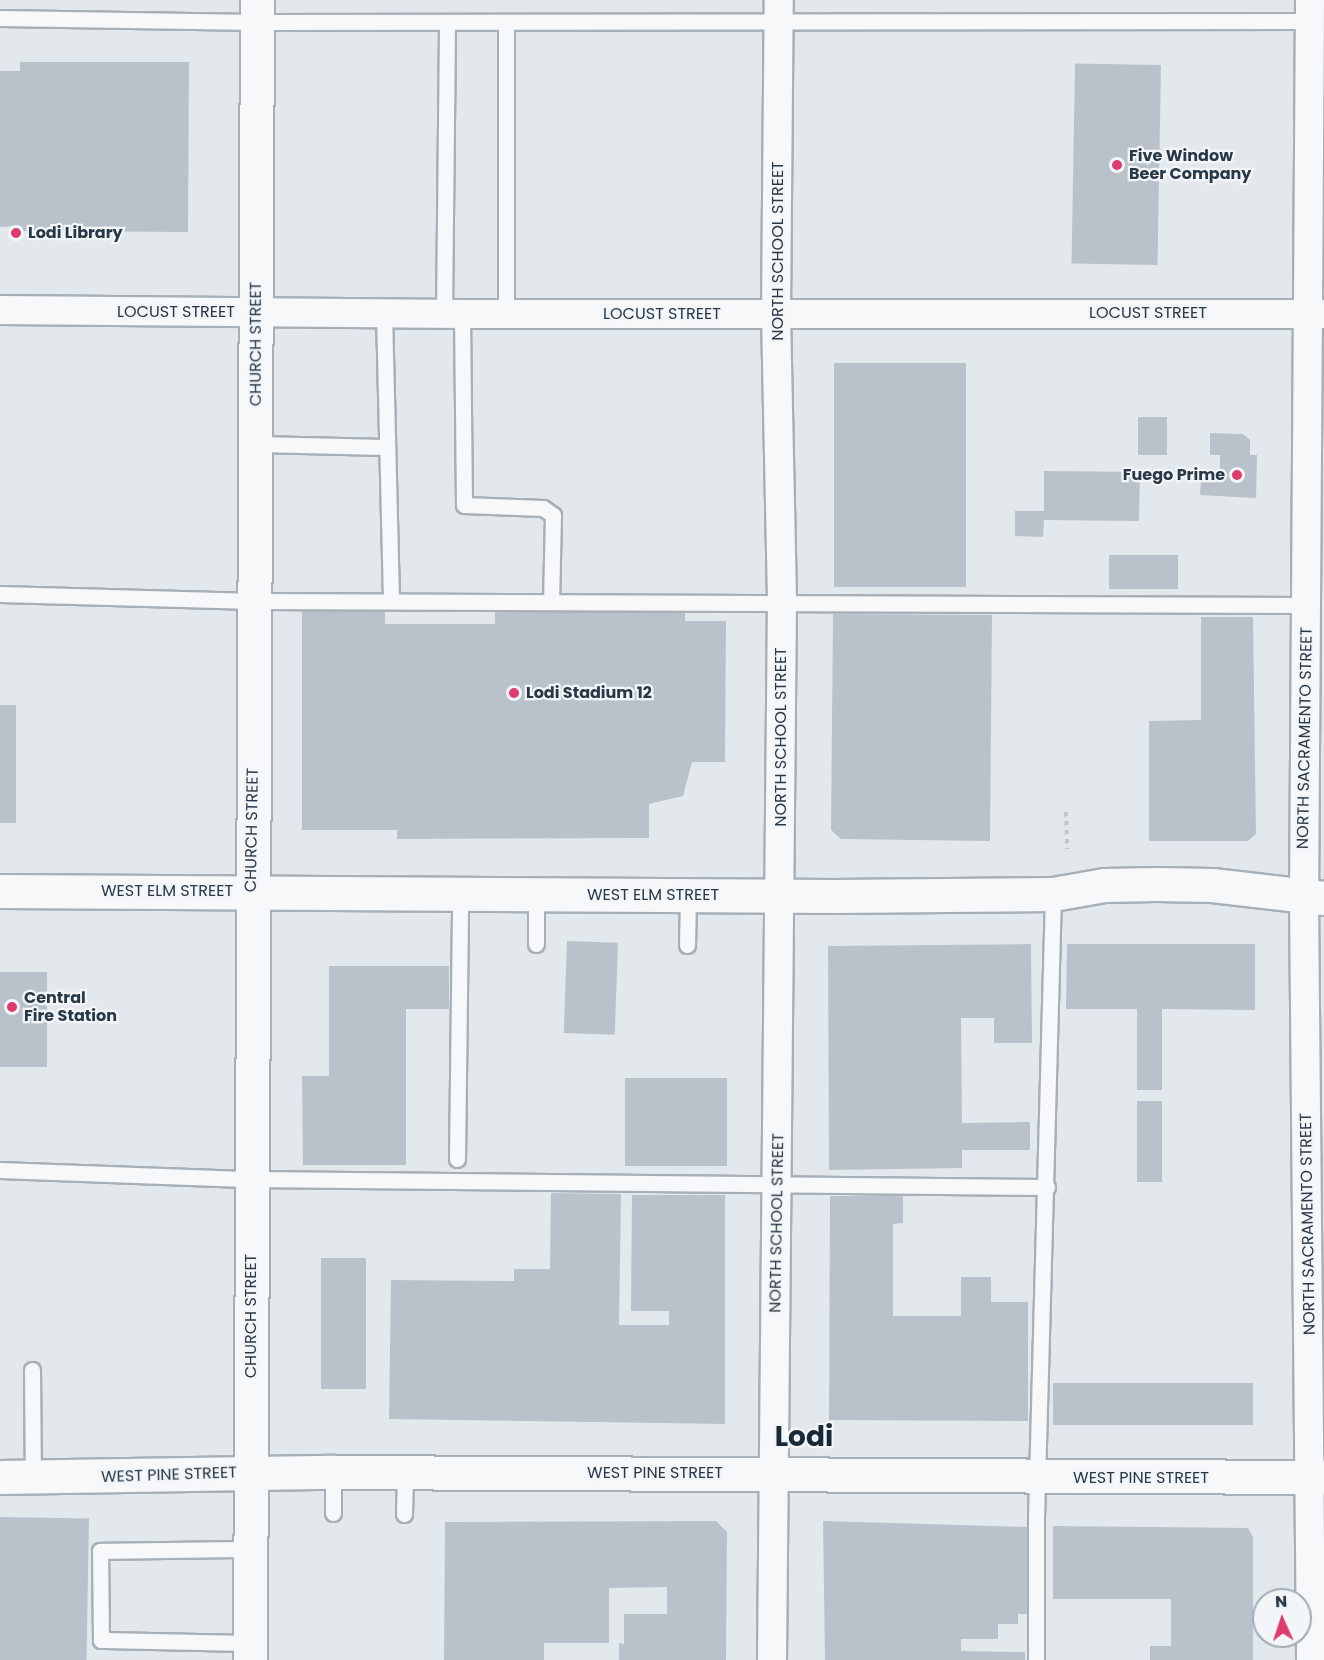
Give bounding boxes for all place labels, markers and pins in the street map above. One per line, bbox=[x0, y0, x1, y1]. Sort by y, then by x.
place label: Five Window Beer Company bbox=[1129, 146, 1251, 184]
marker: Five Window Beer Company bbox=[1110, 158, 1124, 172]
place label: Lodi Library bbox=[28, 223, 123, 243]
marker: Lodi Library bbox=[9, 226, 23, 240]
place label: Fuego Prime bbox=[1123, 465, 1225, 485]
marker: Fuego Prime bbox=[1230, 468, 1244, 482]
place label: Lodi Stadium 12 bbox=[526, 683, 652, 703]
marker: Lodi Stadium 12 bbox=[507, 686, 521, 700]
place label: Central Fire Station bbox=[24, 988, 117, 1026]
marker: Central Fire Station bbox=[5, 1000, 19, 1014]

